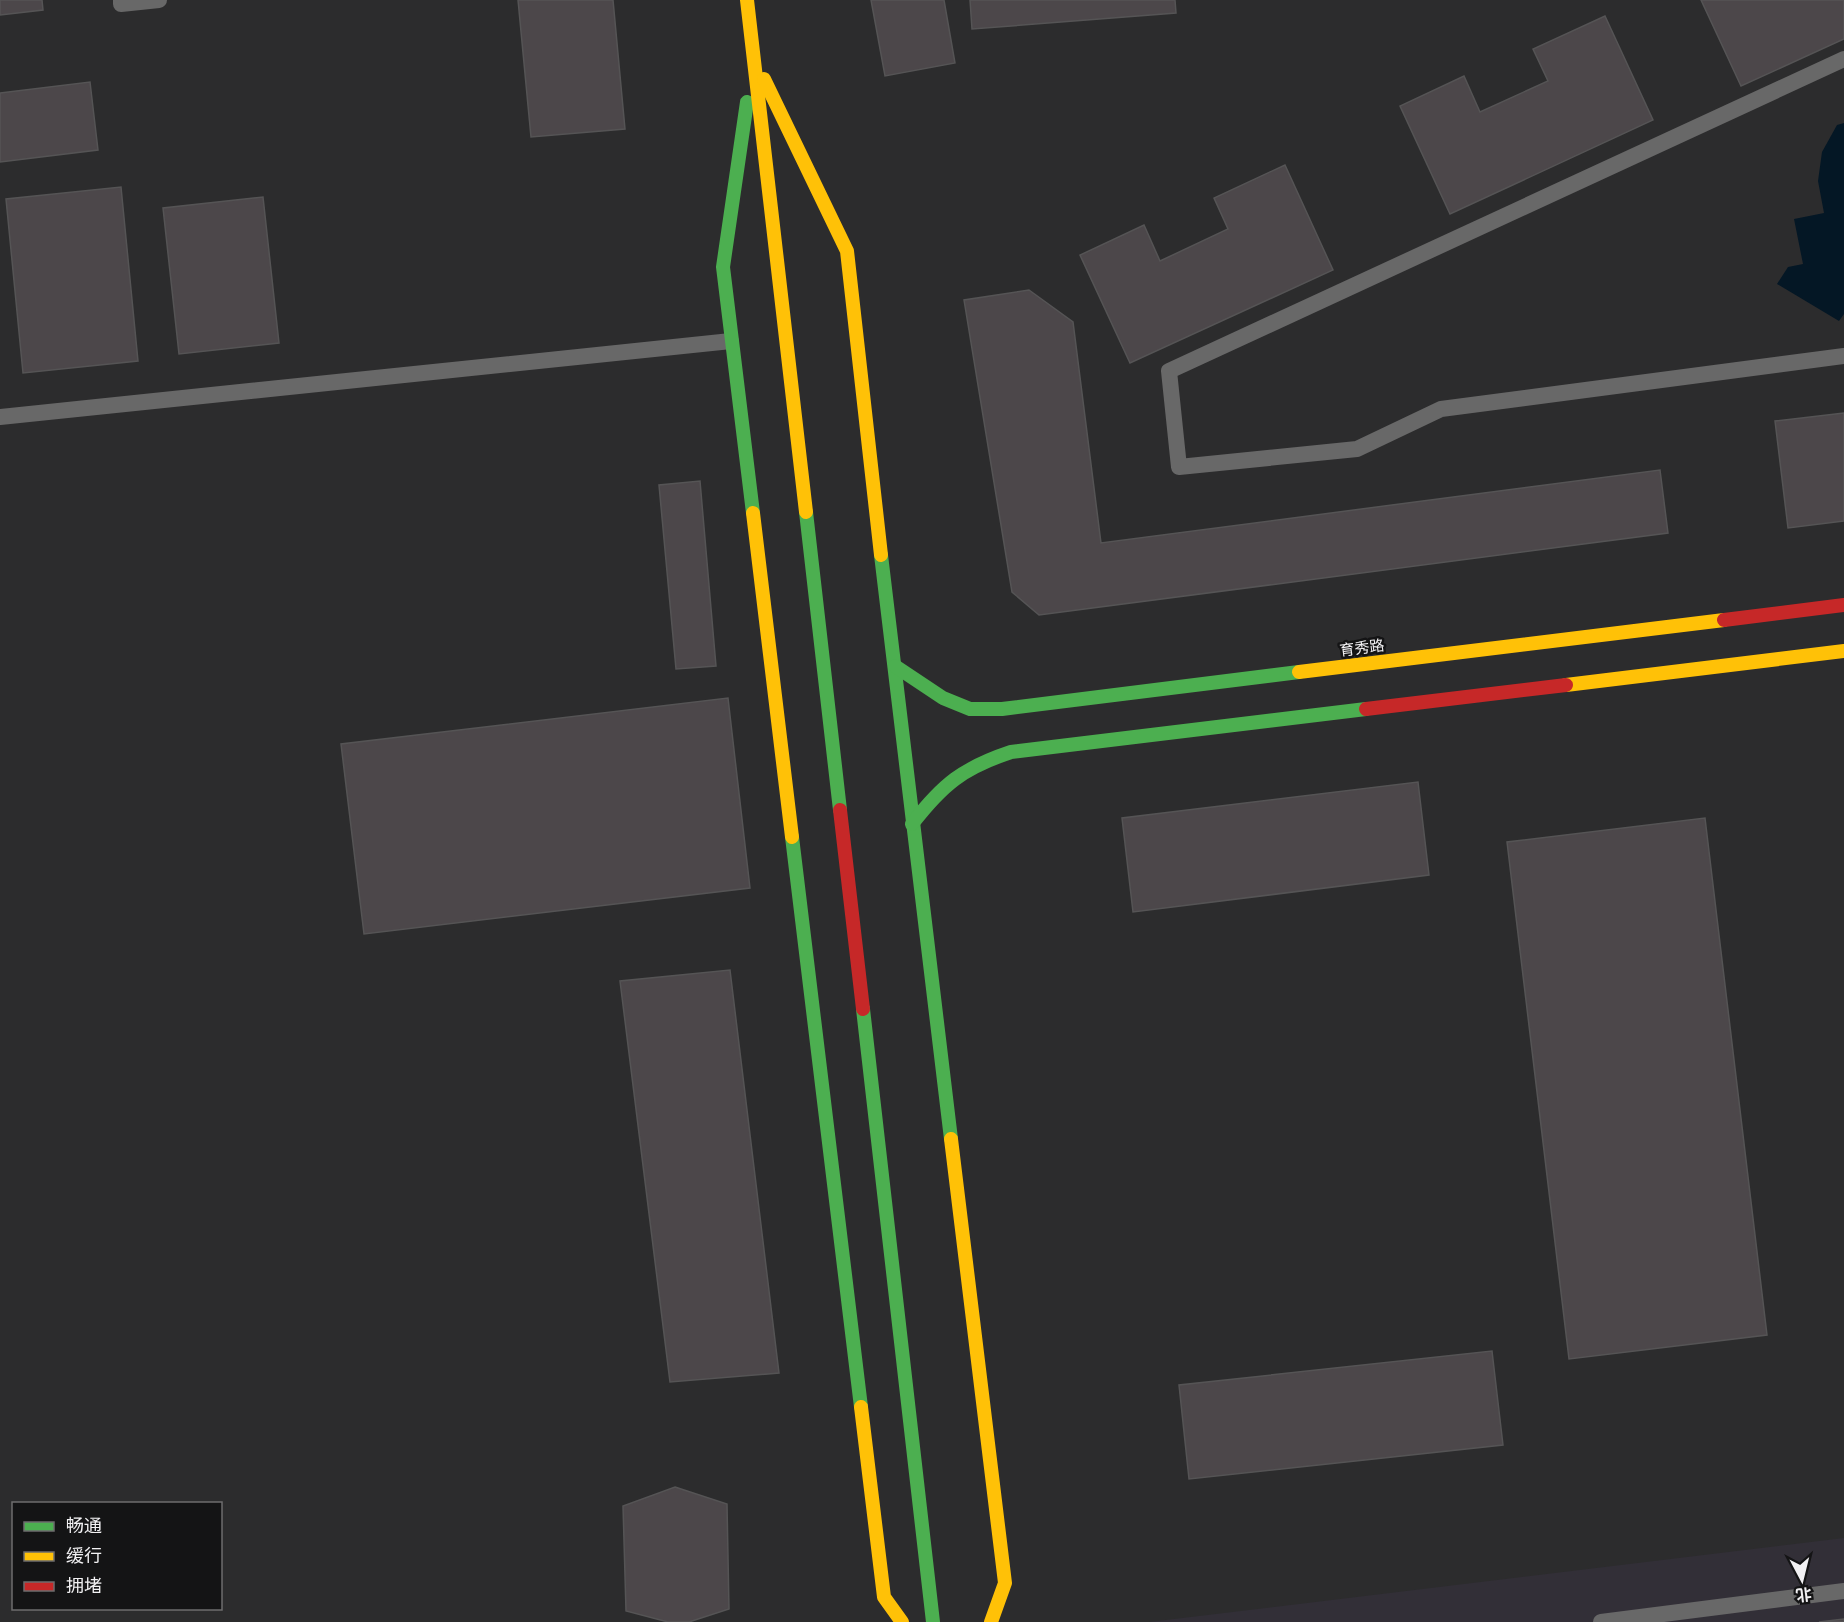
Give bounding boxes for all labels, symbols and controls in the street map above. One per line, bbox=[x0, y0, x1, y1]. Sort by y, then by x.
street label: 育秀路 bbox=[1339, 636, 1385, 660]
legend bbox=[12, 1502, 222, 1610]
text: 畅通 bbox=[66, 1515, 102, 1537]
text: 缓行 bbox=[66, 1545, 102, 1567]
north arrow bbox=[1772, 1550, 1832, 1610]
text: 拥堵 bbox=[66, 1575, 102, 1597]
text: 北 bbox=[1795, 1584, 1813, 1605]

